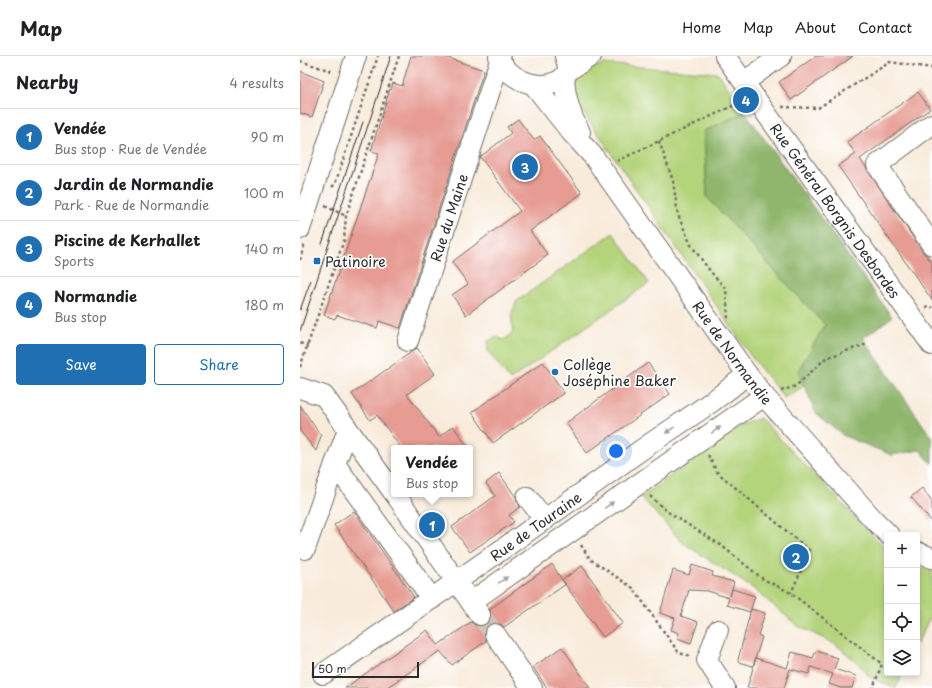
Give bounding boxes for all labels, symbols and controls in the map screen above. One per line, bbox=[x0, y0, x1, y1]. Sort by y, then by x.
text: Map bbox=[20, 14, 62, 42]
text: Home bbox=[682, 17, 721, 38]
text: Map bbox=[743, 17, 773, 38]
text: About bbox=[795, 17, 836, 38]
text: Contact bbox=[858, 17, 912, 38]
text: Nearby bbox=[16, 69, 78, 95]
text: 4 results bbox=[230, 73, 284, 92]
pin: 4 bbox=[733, 85, 759, 115]
text: Vendée bbox=[54, 116, 106, 139]
street label: Rue Général Borgnis Desbordes bbox=[766, 119, 906, 302]
text: 1 bbox=[26, 127, 32, 146]
text: 90 m bbox=[251, 127, 284, 146]
text: Bus stop · Rue de Vendée bbox=[54, 139, 207, 158]
pin: 3 bbox=[512, 152, 538, 182]
street label: Rue du Maine bbox=[424, 170, 473, 264]
text: Jardin de Normandie bbox=[54, 172, 214, 195]
text: 2 bbox=[24, 183, 34, 202]
text: 100 m bbox=[244, 183, 284, 202]
text: Park · Rue de Normandie bbox=[54, 195, 209, 214]
text: Piscine de Kerhallet bbox=[54, 228, 200, 251]
text: 3 bbox=[25, 239, 33, 258]
text: 140 m bbox=[245, 239, 284, 258]
text: Sports bbox=[54, 251, 94, 270]
place label: Patinoire bbox=[325, 251, 386, 272]
marker: Patinoire bbox=[312, 256, 322, 266]
text: Normandie bbox=[54, 284, 137, 307]
text: 4 bbox=[25, 295, 33, 314]
text: 180 m bbox=[245, 295, 284, 314]
street label: Rue de Normandie bbox=[688, 297, 777, 409]
text: Bus stop bbox=[54, 307, 107, 326]
button: Save bbox=[16, 344, 146, 385]
button: Share bbox=[154, 344, 284, 385]
place label: Collège Joséphine Baker bbox=[563, 354, 677, 391]
marker: Collège Joséphine Baker bbox=[550, 367, 560, 377]
one-way arrow bbox=[664, 426, 675, 434]
one-way arrow bbox=[710, 426, 721, 434]
your location bbox=[606, 441, 626, 461]
popup bbox=[391, 445, 473, 497]
text: Vendée bbox=[406, 450, 458, 473]
text: Bus stop bbox=[406, 473, 458, 492]
street label: Rue de Touraine bbox=[485, 486, 586, 566]
one-way arrow bbox=[604, 501, 614, 509]
pin: 1 bbox=[419, 510, 445, 540]
map controls bbox=[884, 532, 920, 676]
button: + bbox=[884, 532, 920, 568]
pin: 2 bbox=[783, 542, 809, 572]
button: − bbox=[884, 568, 920, 604]
one-way arrow bbox=[498, 576, 508, 584]
button: locate bbox=[884, 604, 920, 640]
button: layers bbox=[884, 640, 920, 676]
scale bar bbox=[312, 660, 419, 679]
text: 50 m bbox=[318, 660, 347, 677]

